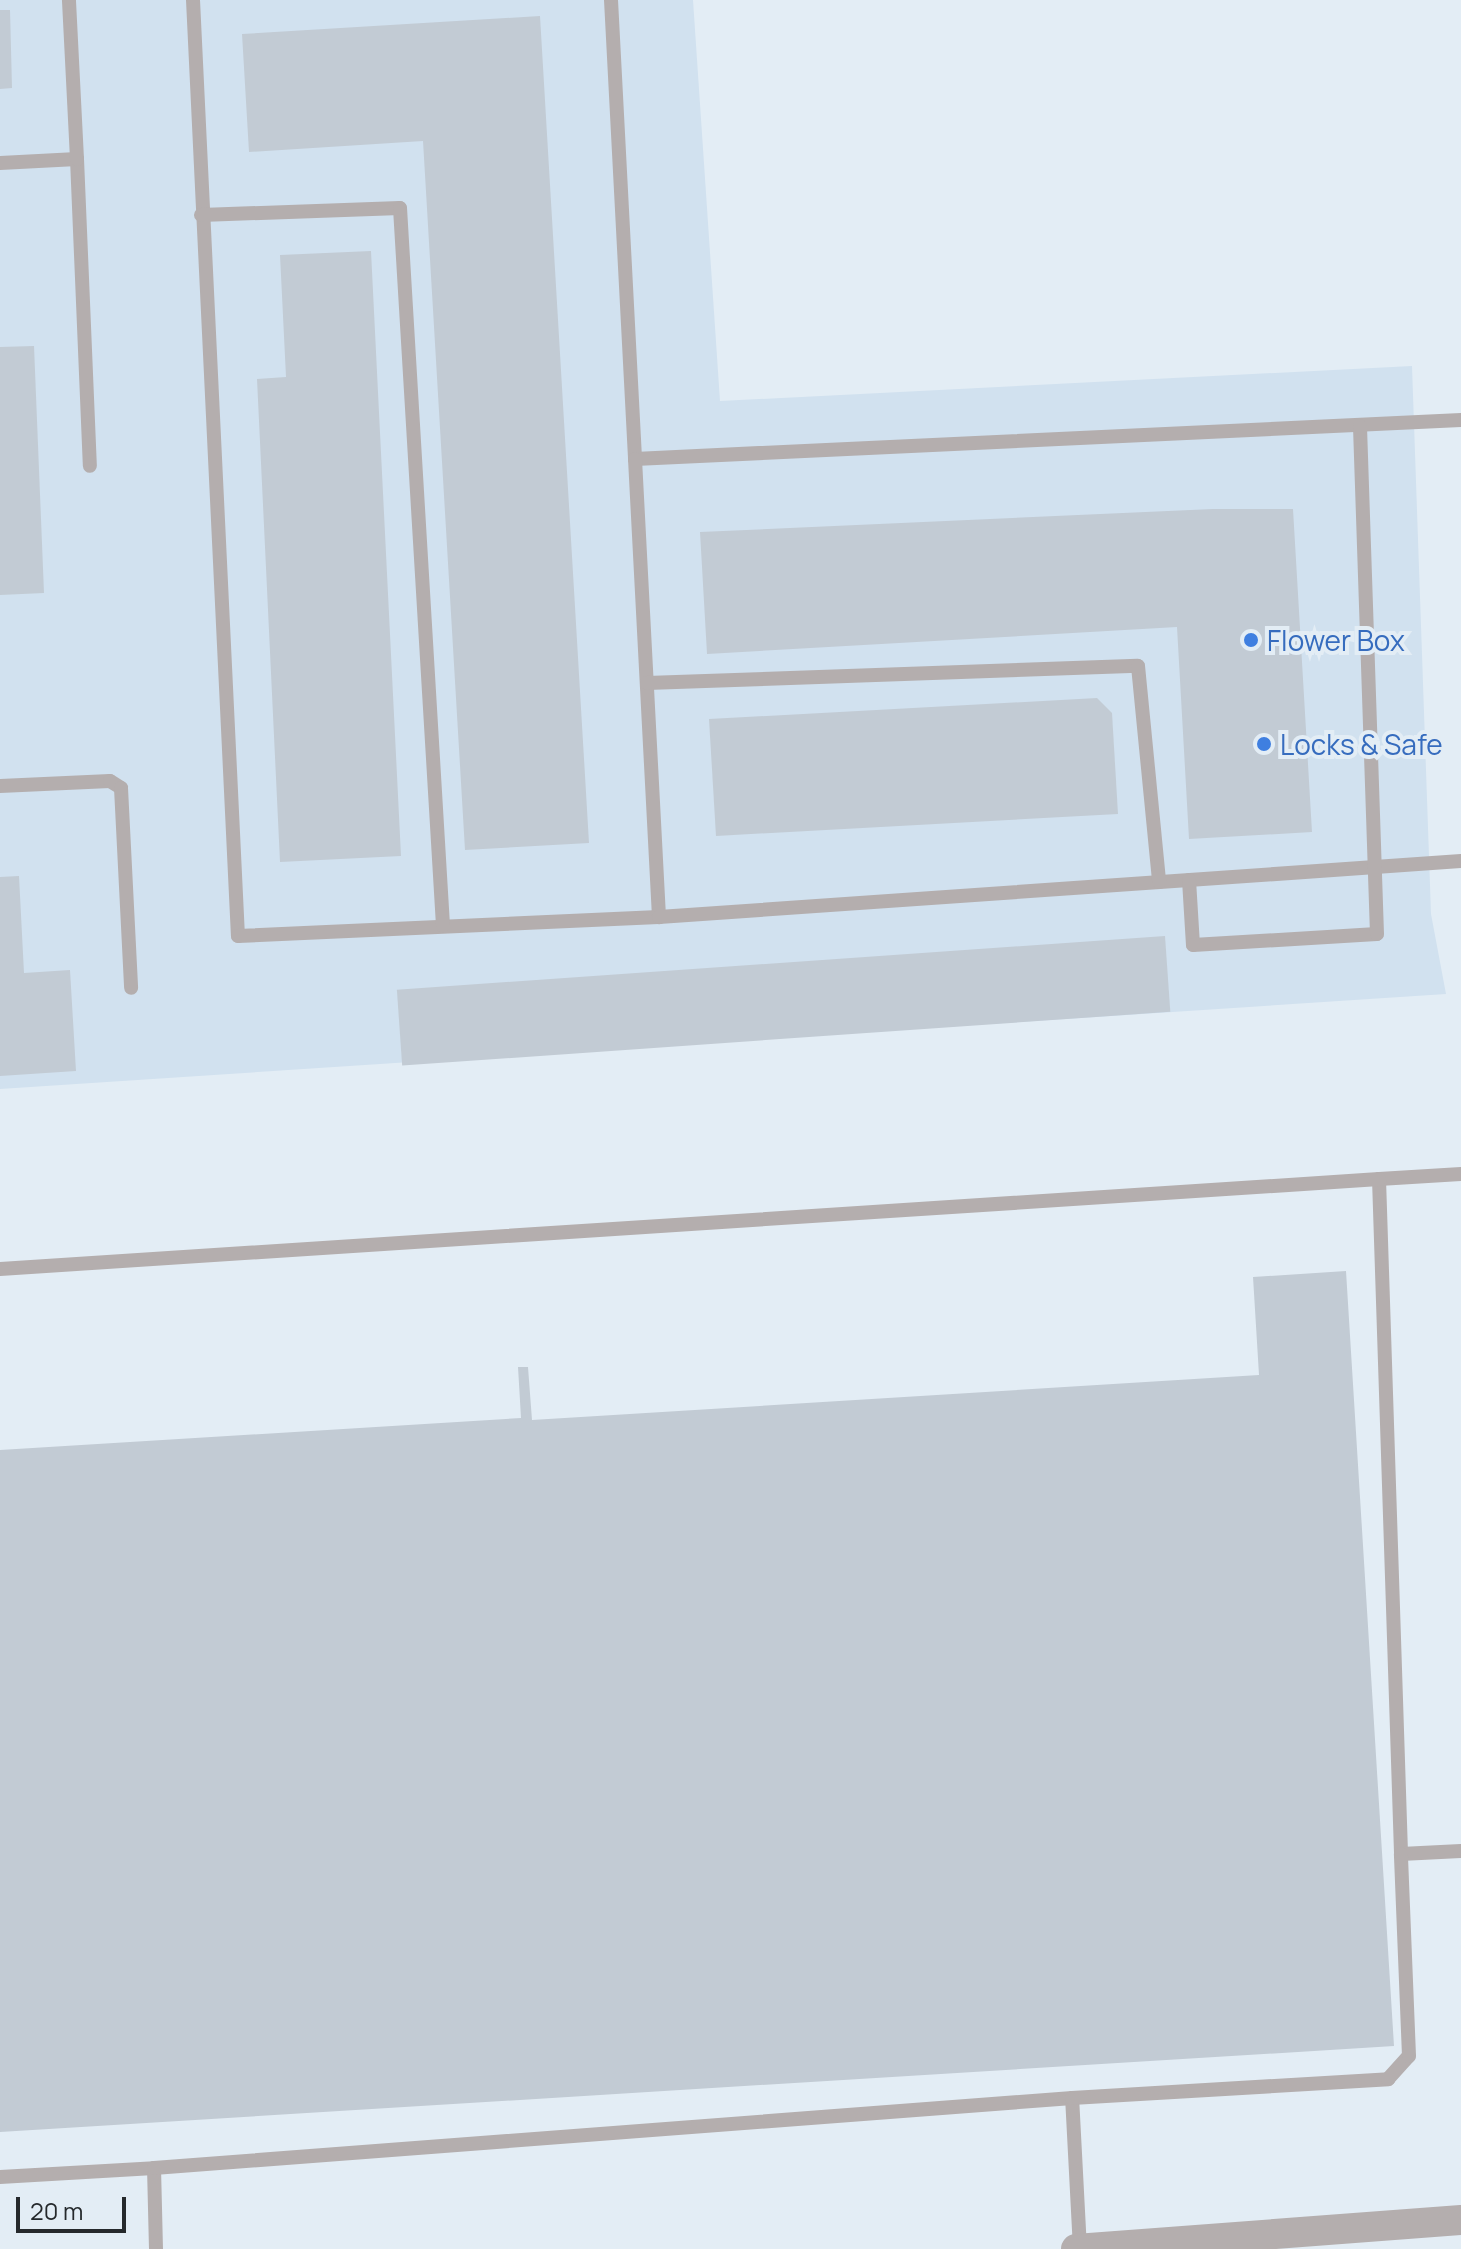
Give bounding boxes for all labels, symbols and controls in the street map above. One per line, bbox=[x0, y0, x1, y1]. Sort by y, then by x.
place label: Flower Box bbox=[1267, 623, 1405, 657]
marker: Flower Box bbox=[1242, 631, 1260, 649]
place label: Locks & Safe bbox=[1280, 727, 1443, 761]
marker: Locks & Safe bbox=[1255, 735, 1273, 753]
scale bar bbox=[20, 2181, 130, 2231]
text: 20 m bbox=[30, 2194, 83, 2227]

